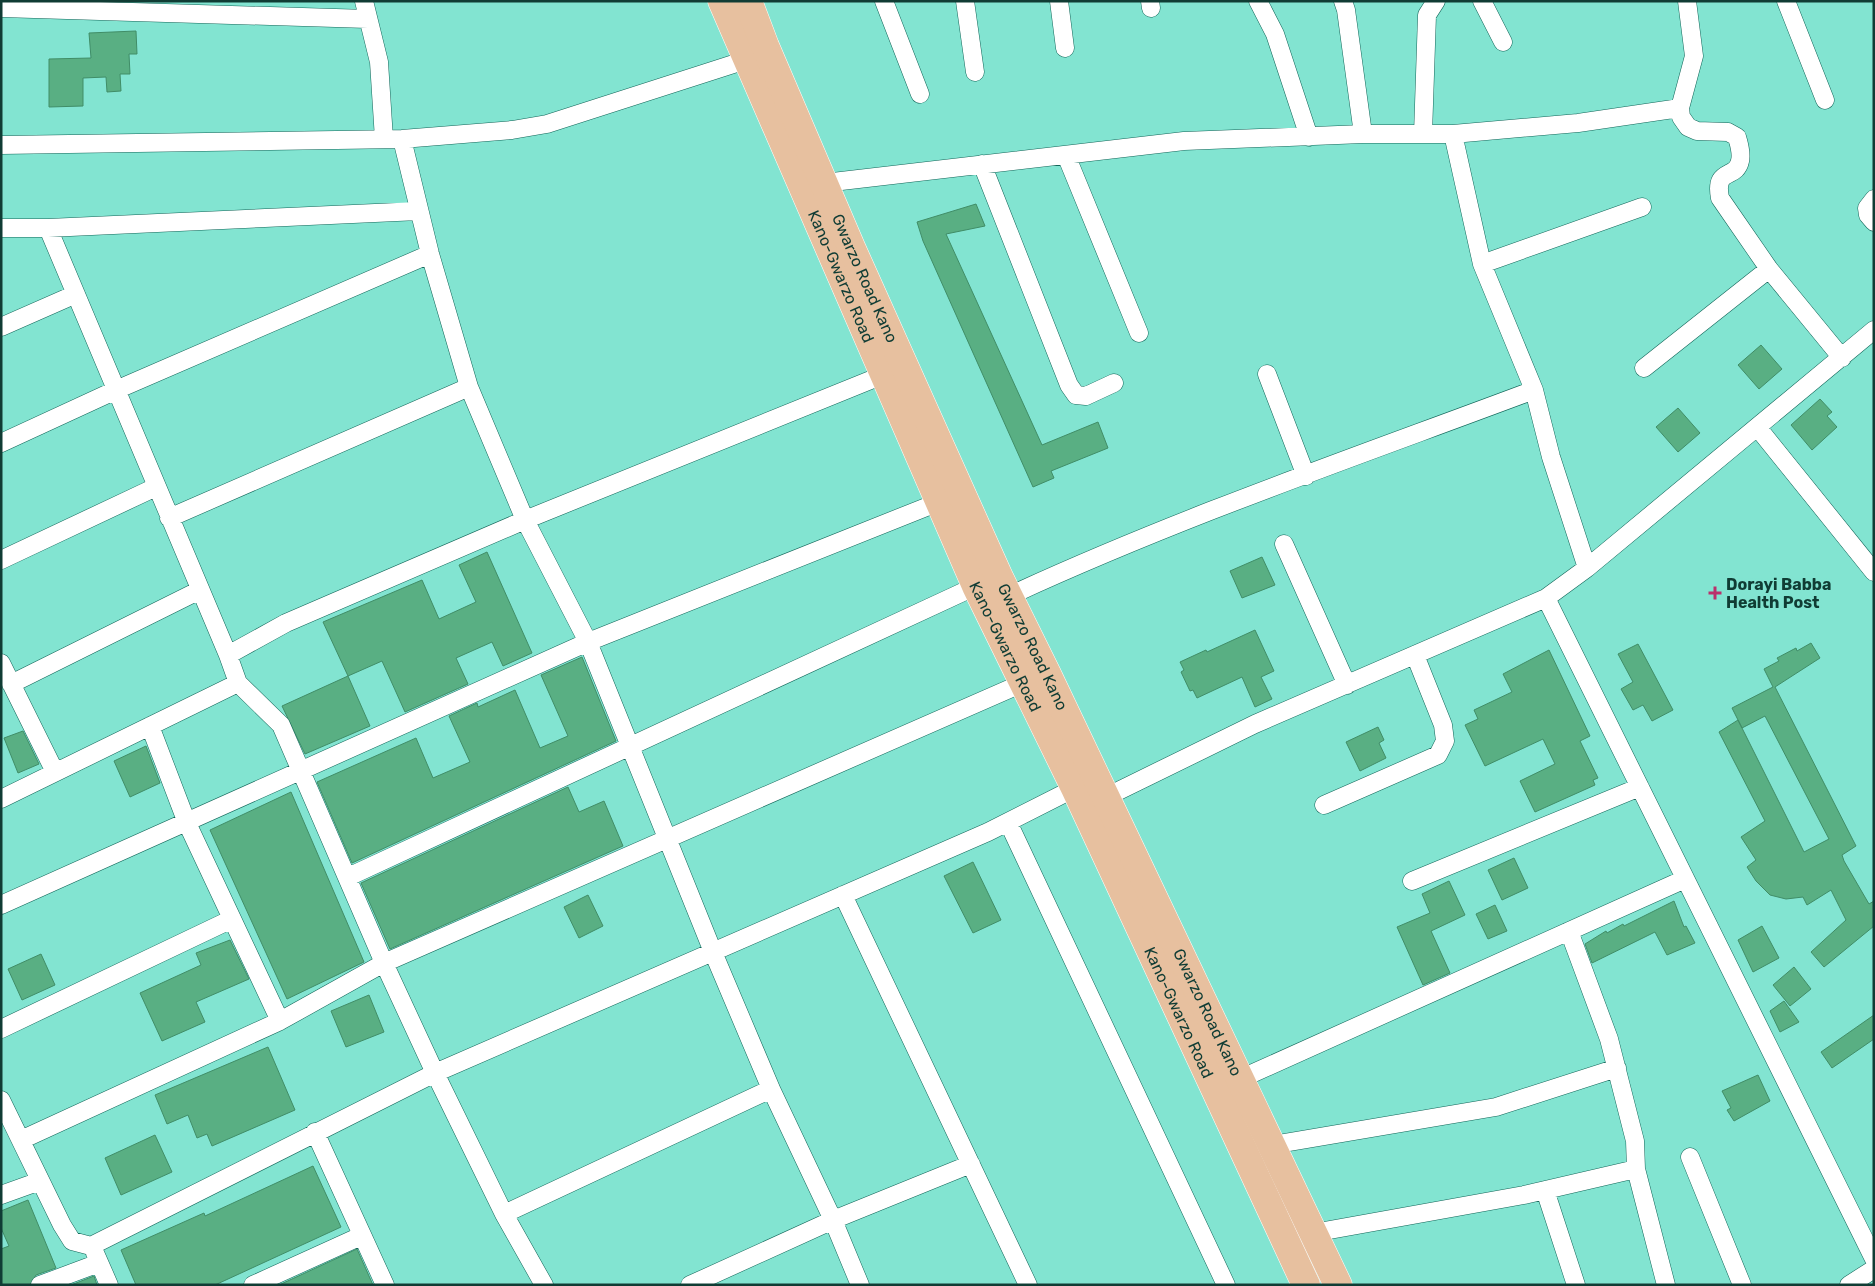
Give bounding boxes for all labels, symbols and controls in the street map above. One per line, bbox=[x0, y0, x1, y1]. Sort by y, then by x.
street label: Kano-Gwarzo Road bbox=[804, 207, 878, 346]
street label: Gwarzo Road Kano bbox=[828, 211, 902, 346]
place label: Dorayi Babba Health Post bbox=[1726, 575, 1831, 612]
street label: Kano-Gwarzo Road bbox=[965, 578, 1045, 715]
street label: Gwarzo Road Kano bbox=[994, 580, 1072, 713]
marker: Dorayi Babba Health Post bbox=[1708, 586, 1722, 600]
street label: Kano-Gwarzo Road bbox=[1140, 944, 1217, 1081]
street label: Gwarzo Road Kano bbox=[1169, 946, 1246, 1079]

